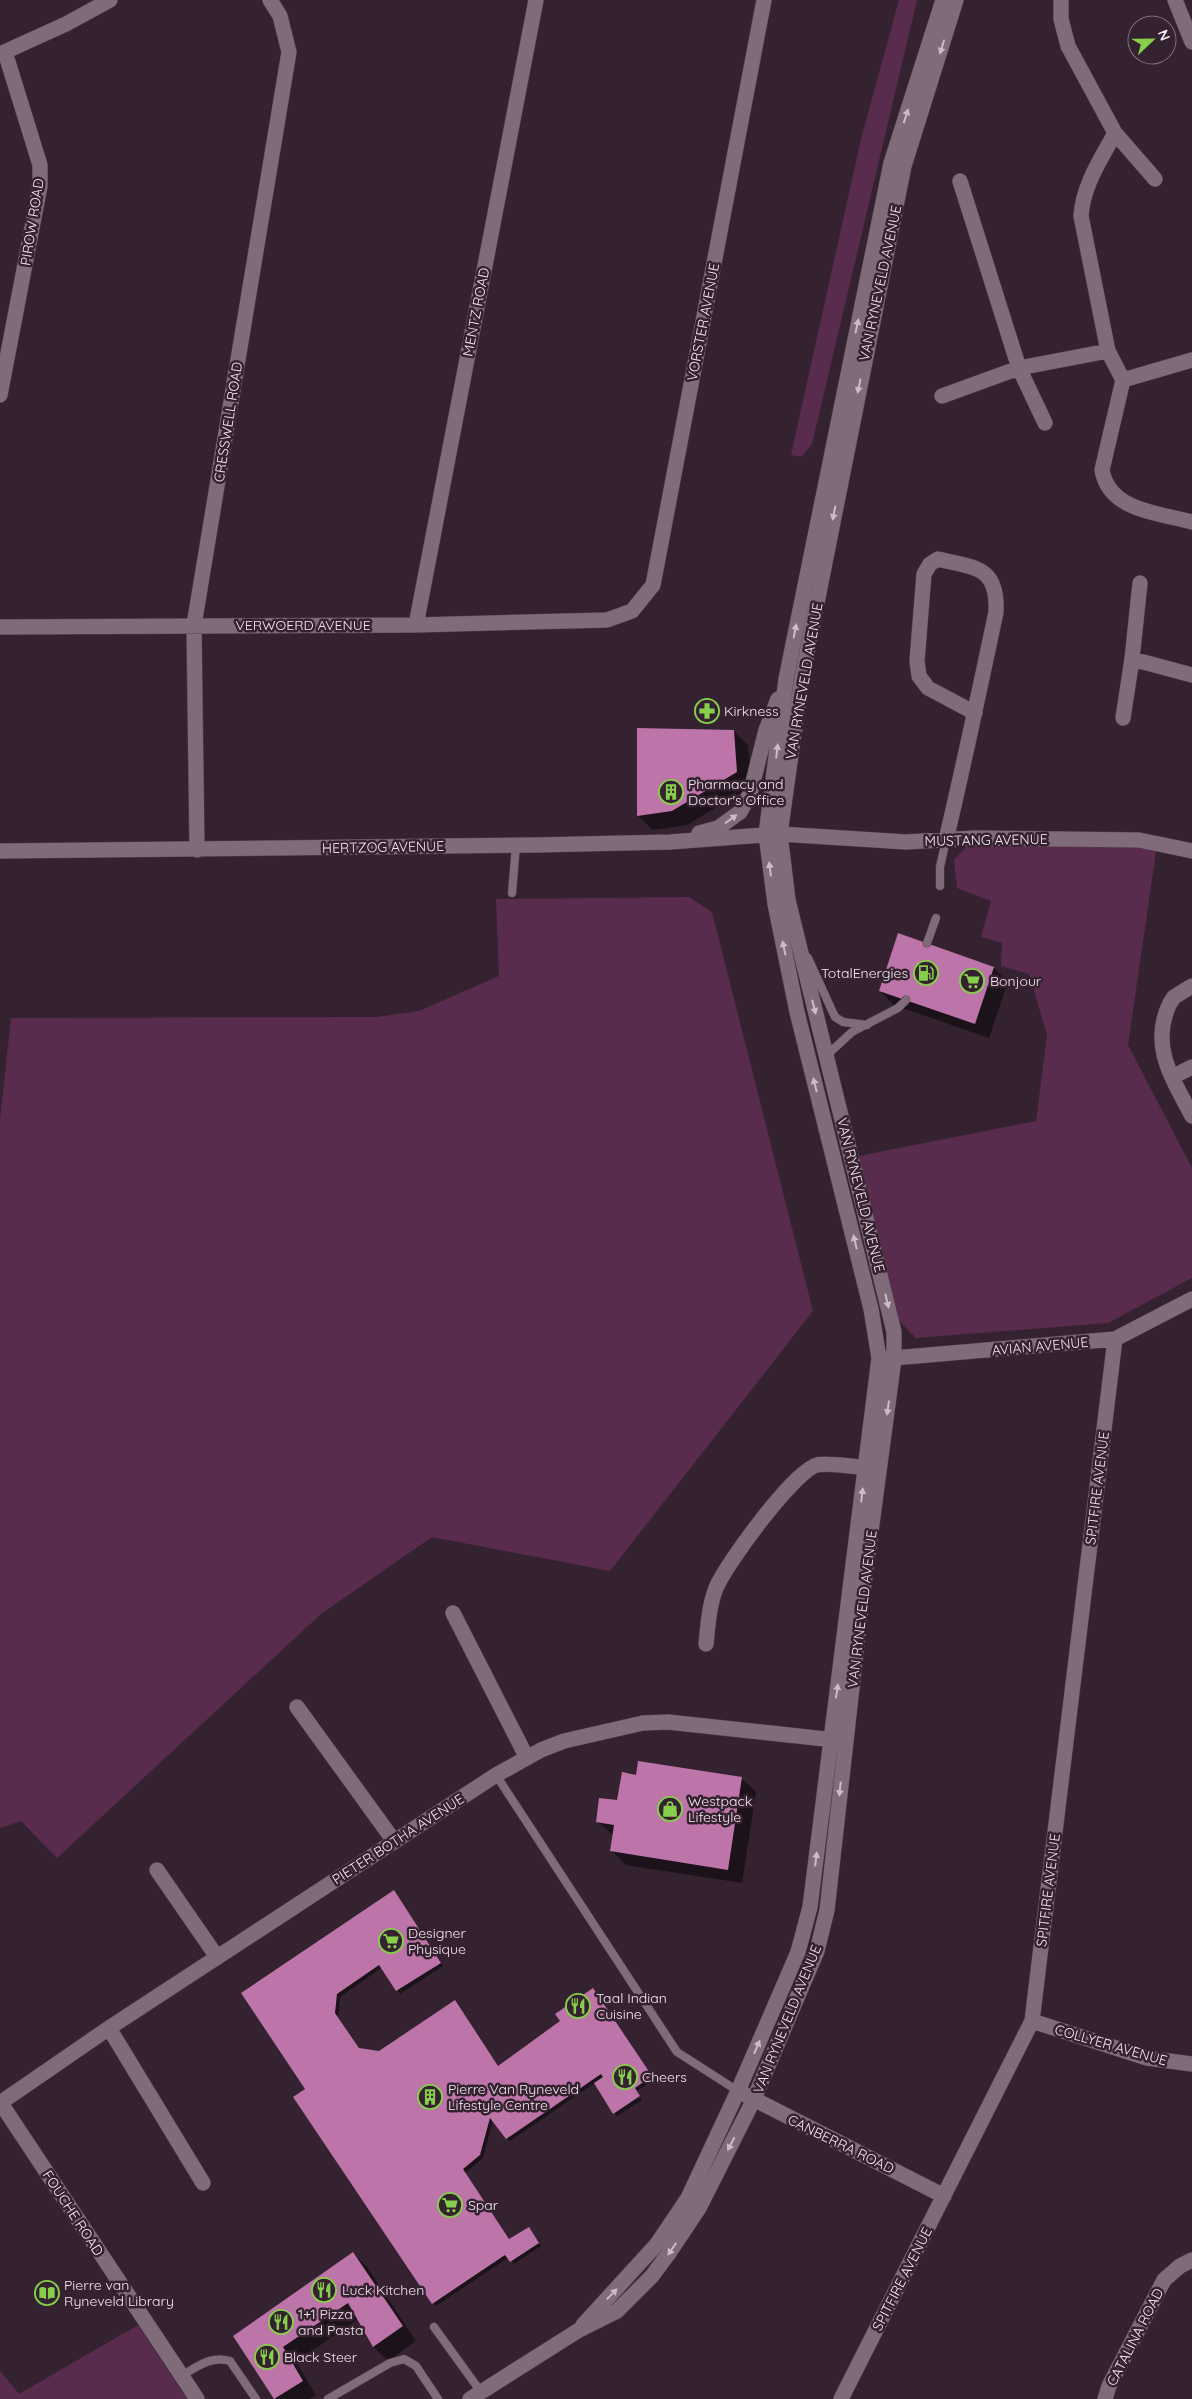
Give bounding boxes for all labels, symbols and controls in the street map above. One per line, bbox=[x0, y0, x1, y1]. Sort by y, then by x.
north arrow bbox=[1127, 15, 1177, 65]
text: N bbox=[1154, 27, 1174, 43]
one-way arrow bbox=[937, 39, 945, 54]
one-way arrow bbox=[902, 109, 910, 124]
street label: PIROW ROAD bbox=[16, 177, 48, 267]
street label: VAN RYNEVELD AVENUE bbox=[855, 203, 905, 363]
street label: VORSTER AVENUE bbox=[683, 261, 723, 383]
street label: MENTZ ROAD bbox=[459, 266, 493, 358]
one-way arrow bbox=[853, 318, 861, 334]
street label: CRESSWELL ROAD bbox=[210, 361, 246, 483]
one-way arrow bbox=[855, 378, 863, 394]
one-way arrow bbox=[830, 505, 838, 520]
street label: VAN RYNEVELD AVENUE bbox=[781, 601, 827, 761]
street label: VERWOERD AVENUE bbox=[235, 616, 371, 634]
one-way arrow bbox=[791, 624, 799, 639]
pharmacy icon: Kirkness bbox=[694, 698, 720, 724]
place label: Kirkness bbox=[724, 702, 778, 720]
one-way arrow bbox=[773, 743, 781, 759]
place label: Pharmacy and Doctor's Office bbox=[688, 775, 785, 809]
building icon: Pharmacy and Doctor's Office bbox=[658, 779, 684, 805]
one-way arrow bbox=[724, 814, 738, 824]
street label: MUSTANG AVENUE bbox=[924, 830, 1048, 850]
street label: HERTZOG AVENUE bbox=[322, 837, 444, 857]
one-way arrow bbox=[766, 861, 774, 877]
one-way arrow bbox=[780, 940, 788, 955]
fuel station icon: TotalEnergies bbox=[913, 960, 939, 986]
place label: TotalEnergies bbox=[821, 964, 908, 982]
supermarket icon: Bonjour bbox=[959, 968, 985, 994]
place label: Bonjour bbox=[990, 972, 1042, 990]
one-way arrow bbox=[811, 999, 819, 1014]
one-way arrow bbox=[811, 1077, 819, 1092]
street label: VAN RYNEVELD AVENUE bbox=[833, 1116, 889, 1274]
one-way arrow bbox=[851, 1235, 859, 1250]
one-way arrow bbox=[883, 1293, 891, 1308]
street label: AVIAN AVENUE bbox=[991, 1333, 1089, 1359]
one-way arrow bbox=[884, 1400, 892, 1416]
street label: SPITFIRE AVENUE bbox=[1081, 1430, 1113, 1546]
one-way arrow bbox=[859, 1487, 867, 1503]
street label: VAN RYNEVELD AVENUE bbox=[843, 1529, 881, 1689]
one-way arrow bbox=[833, 1682, 841, 1698]
one-way arrow bbox=[836, 1782, 844, 1798]
street label: PIETER BOTHA AVENUE bbox=[329, 1790, 467, 1888]
place label: Westpack Lifestyle bbox=[688, 1792, 752, 1826]
shop icon: Westpack Lifestyle bbox=[657, 1796, 683, 1822]
street label: SPITFIRE AVENUE bbox=[1032, 1832, 1064, 1948]
one-way arrow bbox=[812, 1850, 820, 1866]
place label: Designer Physique bbox=[408, 1924, 466, 1958]
supermarket icon: Designer Physique bbox=[378, 1928, 404, 1954]
street label: VAN RYNEVELD AVENUE bbox=[749, 1942, 825, 2096]
place label: Taal Indian Cuisine bbox=[596, 1989, 667, 2023]
restaurant icon: Taal Indian Cuisine bbox=[565, 1993, 591, 2019]
street label: COLLYER AVENUE bbox=[1053, 2020, 1169, 2070]
one-way arrow bbox=[754, 2040, 762, 2054]
restaurant icon: Cheers bbox=[612, 2064, 638, 2090]
place label: Cheers bbox=[642, 2068, 687, 2086]
place label: Pierre Van Ryneveld Lifestyle Centre bbox=[448, 2080, 579, 2114]
building icon: Pierre Van Ryneveld Lifestyle Centre bbox=[417, 2084, 443, 2110]
street label: CANBERRA ROAD bbox=[785, 2110, 897, 2178]
one-way arrow bbox=[727, 2137, 735, 2151]
street label: FOUCHE ROAD bbox=[39, 2167, 107, 2259]
supermarket icon: Spar bbox=[437, 2192, 463, 2218]
place label: Spar bbox=[468, 2196, 499, 2214]
street label: SPITFIRE AVENUE bbox=[868, 2224, 936, 2334]
one-way arrow bbox=[667, 2242, 677, 2255]
place label: Pierre van Ryneveld Library bbox=[64, 2276, 174, 2310]
restaurant icon: Luck Kitchen bbox=[311, 2277, 337, 2303]
library icon: Pierre van Ryneveld Library bbox=[34, 2280, 60, 2306]
place label: Luck Kitchen bbox=[342, 2281, 424, 2299]
street label: CATALINA ROAD bbox=[1103, 2285, 1167, 2389]
one-way arrow bbox=[606, 2289, 618, 2301]
place label: 1+1 Pizza and Pasta bbox=[298, 2305, 363, 2339]
restaurant icon: 1+1 Pizza and Pasta bbox=[268, 2309, 294, 2335]
restaurant icon: Black Steer bbox=[254, 2344, 280, 2370]
place label: Black Steer bbox=[284, 2348, 358, 2366]

